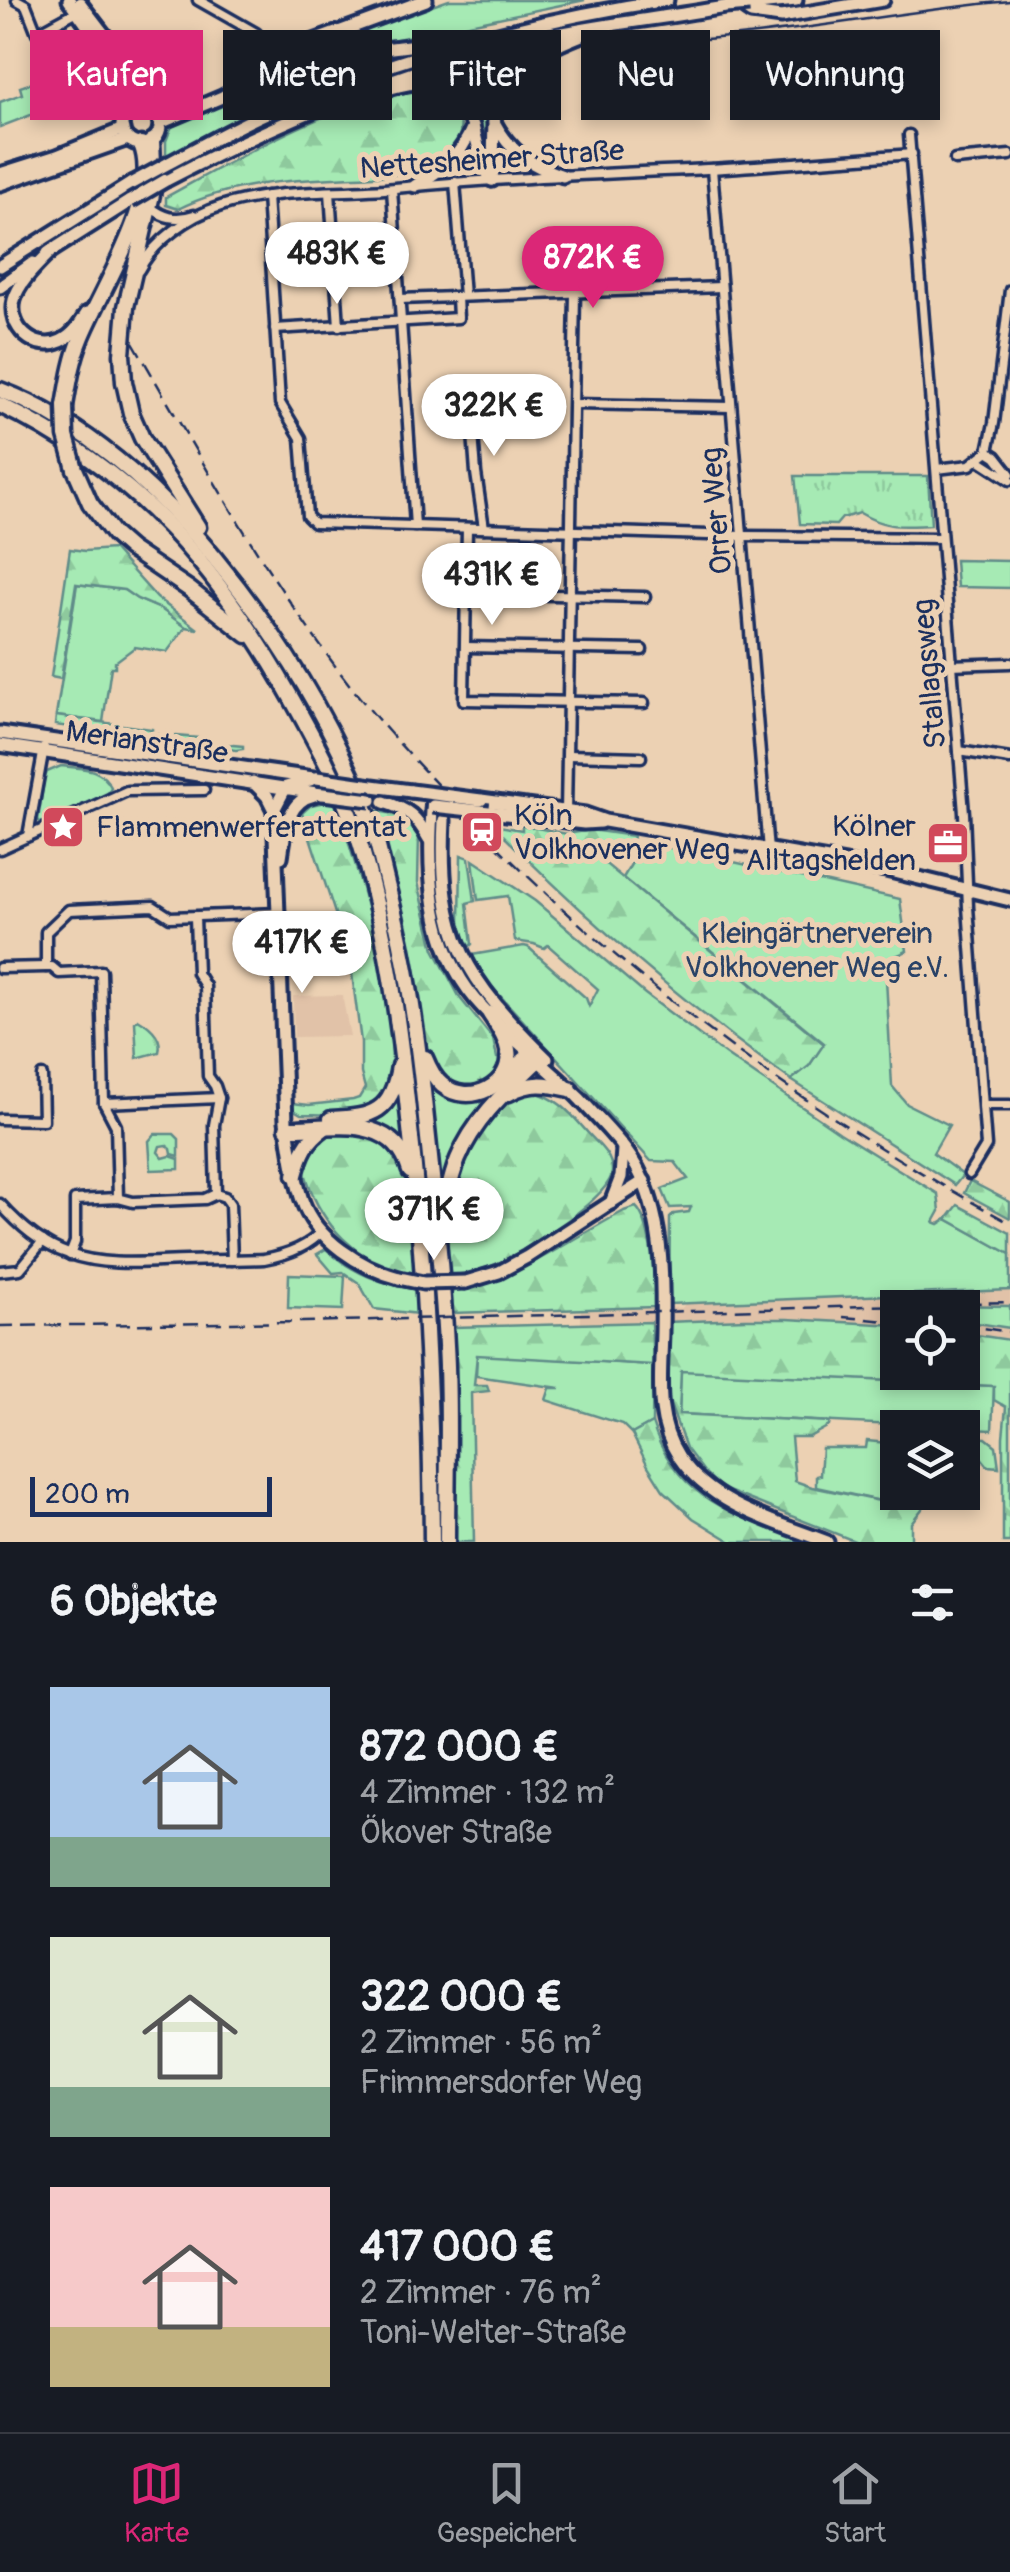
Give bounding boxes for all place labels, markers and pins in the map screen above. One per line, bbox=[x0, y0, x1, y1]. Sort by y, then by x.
pin: 483K € bbox=[256, 222, 418, 307]
pin: 872K € bbox=[512, 226, 674, 311]
pin: 322K € bbox=[413, 374, 575, 459]
pin: 431K € bbox=[411, 543, 573, 628]
place label: Köln Volkhovener Weg bbox=[514, 797, 730, 868]
place icon: Flammenwerferattentat bbox=[40, 804, 86, 850]
place label: Kölner Alltagshelden bbox=[746, 808, 916, 879]
place label: Flammenwerferattentat bbox=[96, 809, 407, 846]
station icon: Köln Volkhovener Weg bbox=[459, 809, 505, 855]
office icon: Kölner Alltagshelden bbox=[925, 820, 971, 866]
pin: 417K € bbox=[221, 911, 383, 996]
pin: 371K € bbox=[353, 1178, 515, 1263]

